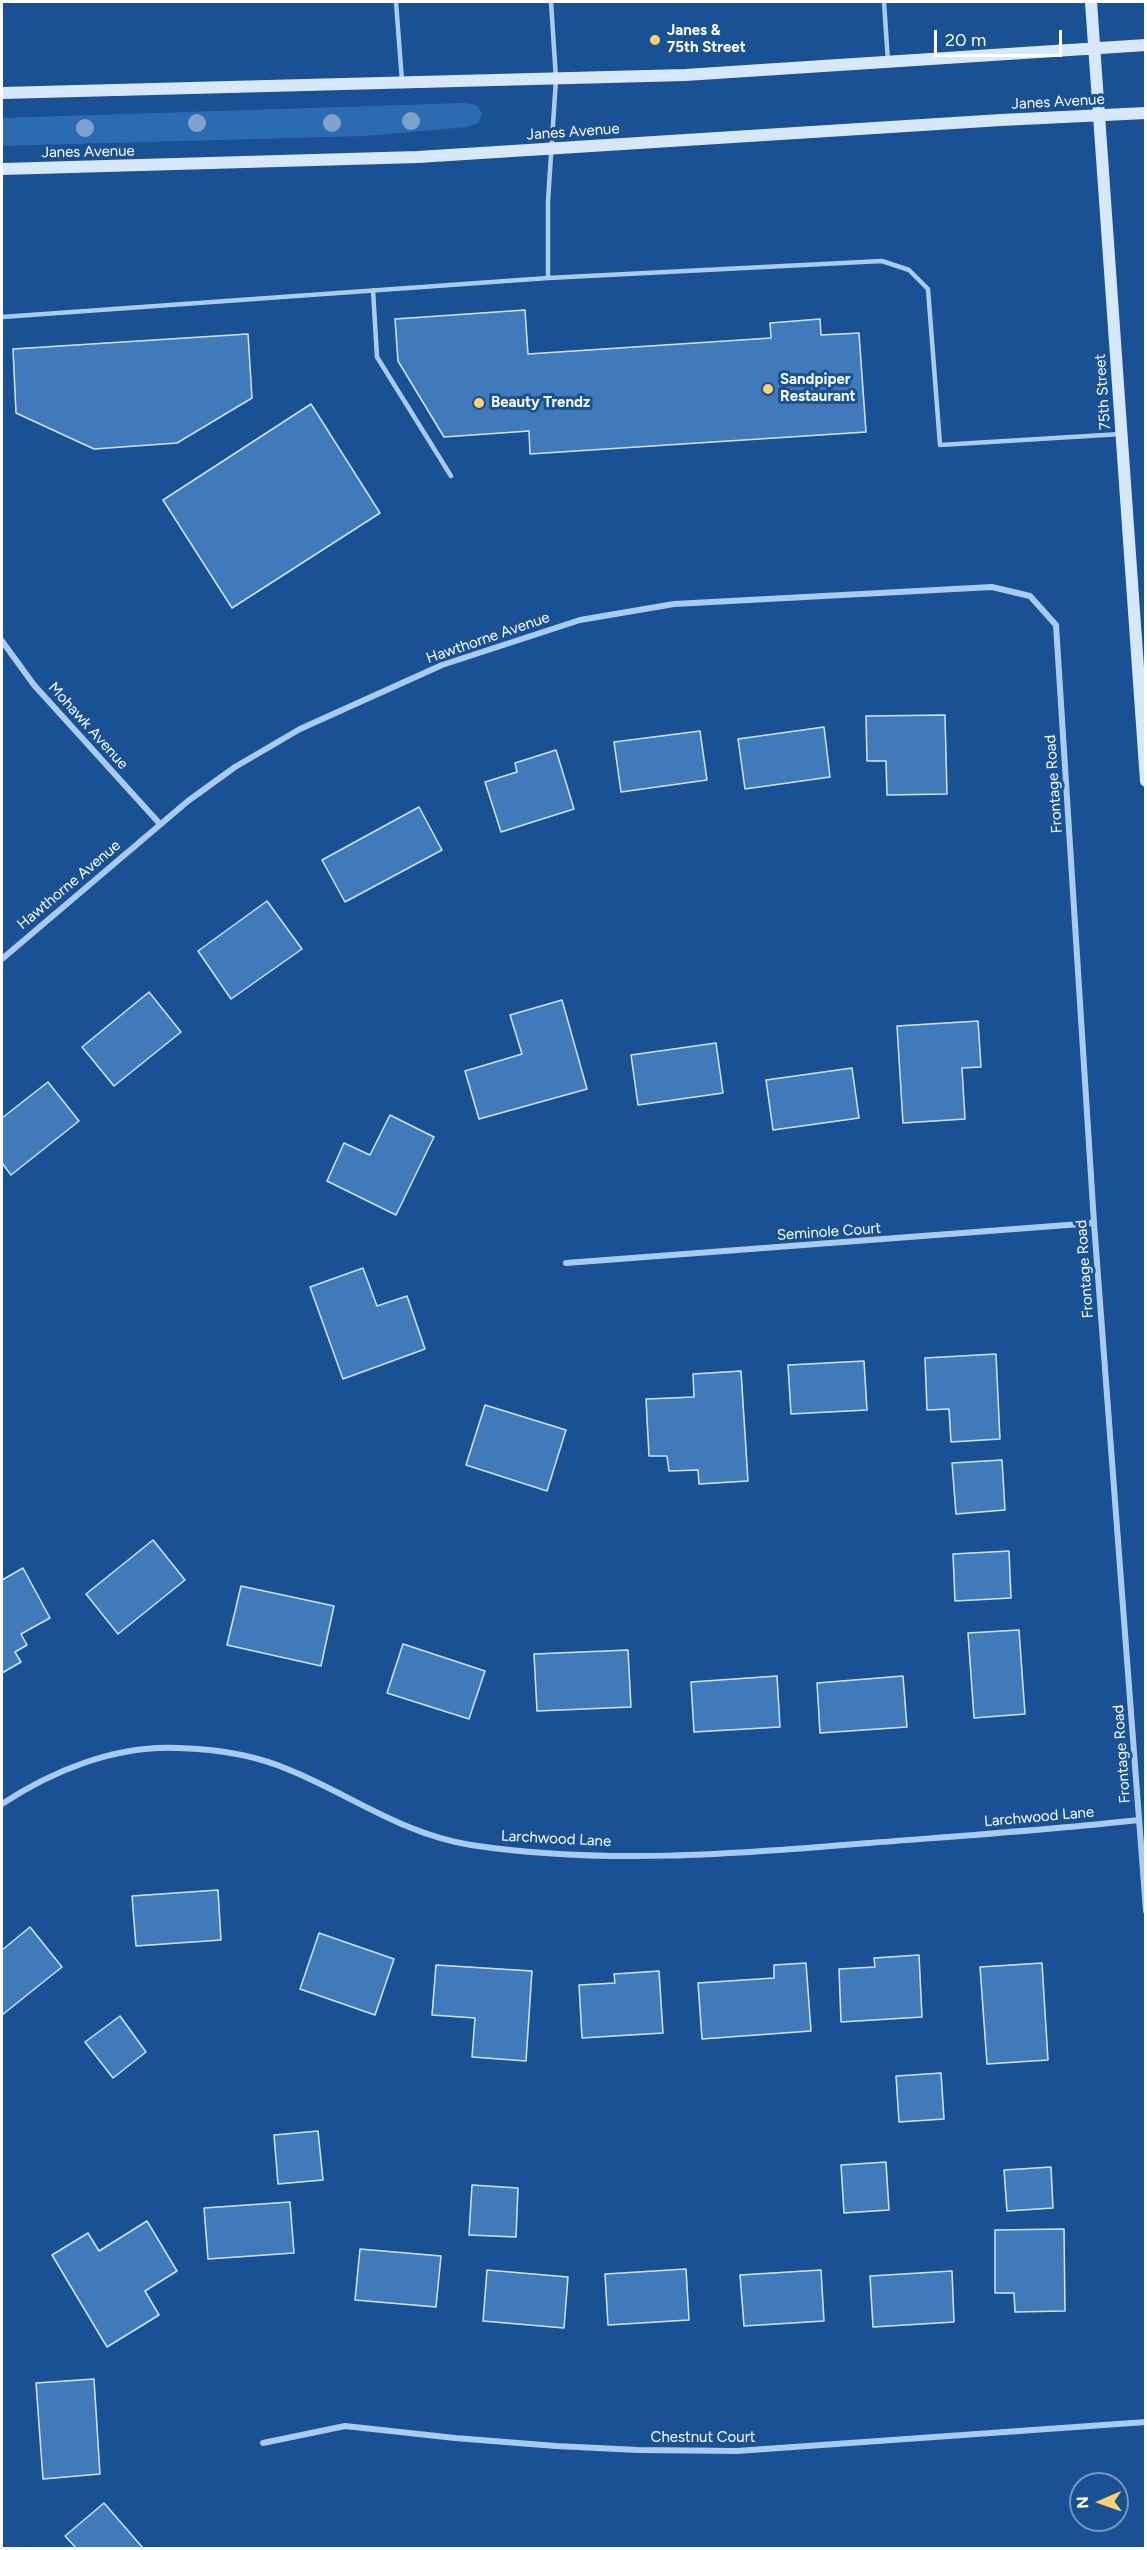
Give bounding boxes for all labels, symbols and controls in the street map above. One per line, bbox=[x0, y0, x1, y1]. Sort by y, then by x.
scale bar bbox=[937, 18, 1064, 56]
place label: Janes & 75th Street bbox=[667, 22, 746, 57]
text: 20 m bbox=[945, 29, 986, 51]
marker: Janes & 75th Street bbox=[648, 33, 662, 47]
street label: Janes Avenue bbox=[1011, 91, 1105, 113]
street label: Janes Avenue bbox=[526, 120, 620, 144]
street label: Janes Avenue bbox=[41, 142, 135, 162]
street label: 75th Street bbox=[1091, 353, 1115, 431]
place label: Sandpiper Restaurant bbox=[780, 371, 856, 406]
marker: Sandpiper Restaurant bbox=[761, 382, 775, 396]
place label: Beauty Trendz bbox=[491, 394, 590, 412]
marker: Beauty Trendz bbox=[472, 396, 486, 410]
street label: Hawthorne Avenue bbox=[424, 608, 552, 668]
street label: Mohawk Avenue bbox=[44, 679, 132, 773]
street label: Frontage Road bbox=[1042, 734, 1066, 834]
street label: Hawthorne Avenue bbox=[14, 837, 124, 933]
street label: Seminole Court bbox=[776, 1219, 882, 1245]
street label: Frontage Road bbox=[1073, 1219, 1097, 1319]
street label: Frontage Road bbox=[1110, 1704, 1134, 1804]
street label: Larchwood Lane bbox=[983, 1803, 1095, 1831]
street label: Larchwood Lane bbox=[500, 1827, 612, 1851]
street label: Chestnut Court bbox=[651, 2429, 755, 2447]
north arrow bbox=[1069, 2472, 1129, 2532]
text: N bbox=[1073, 2496, 1092, 2509]

